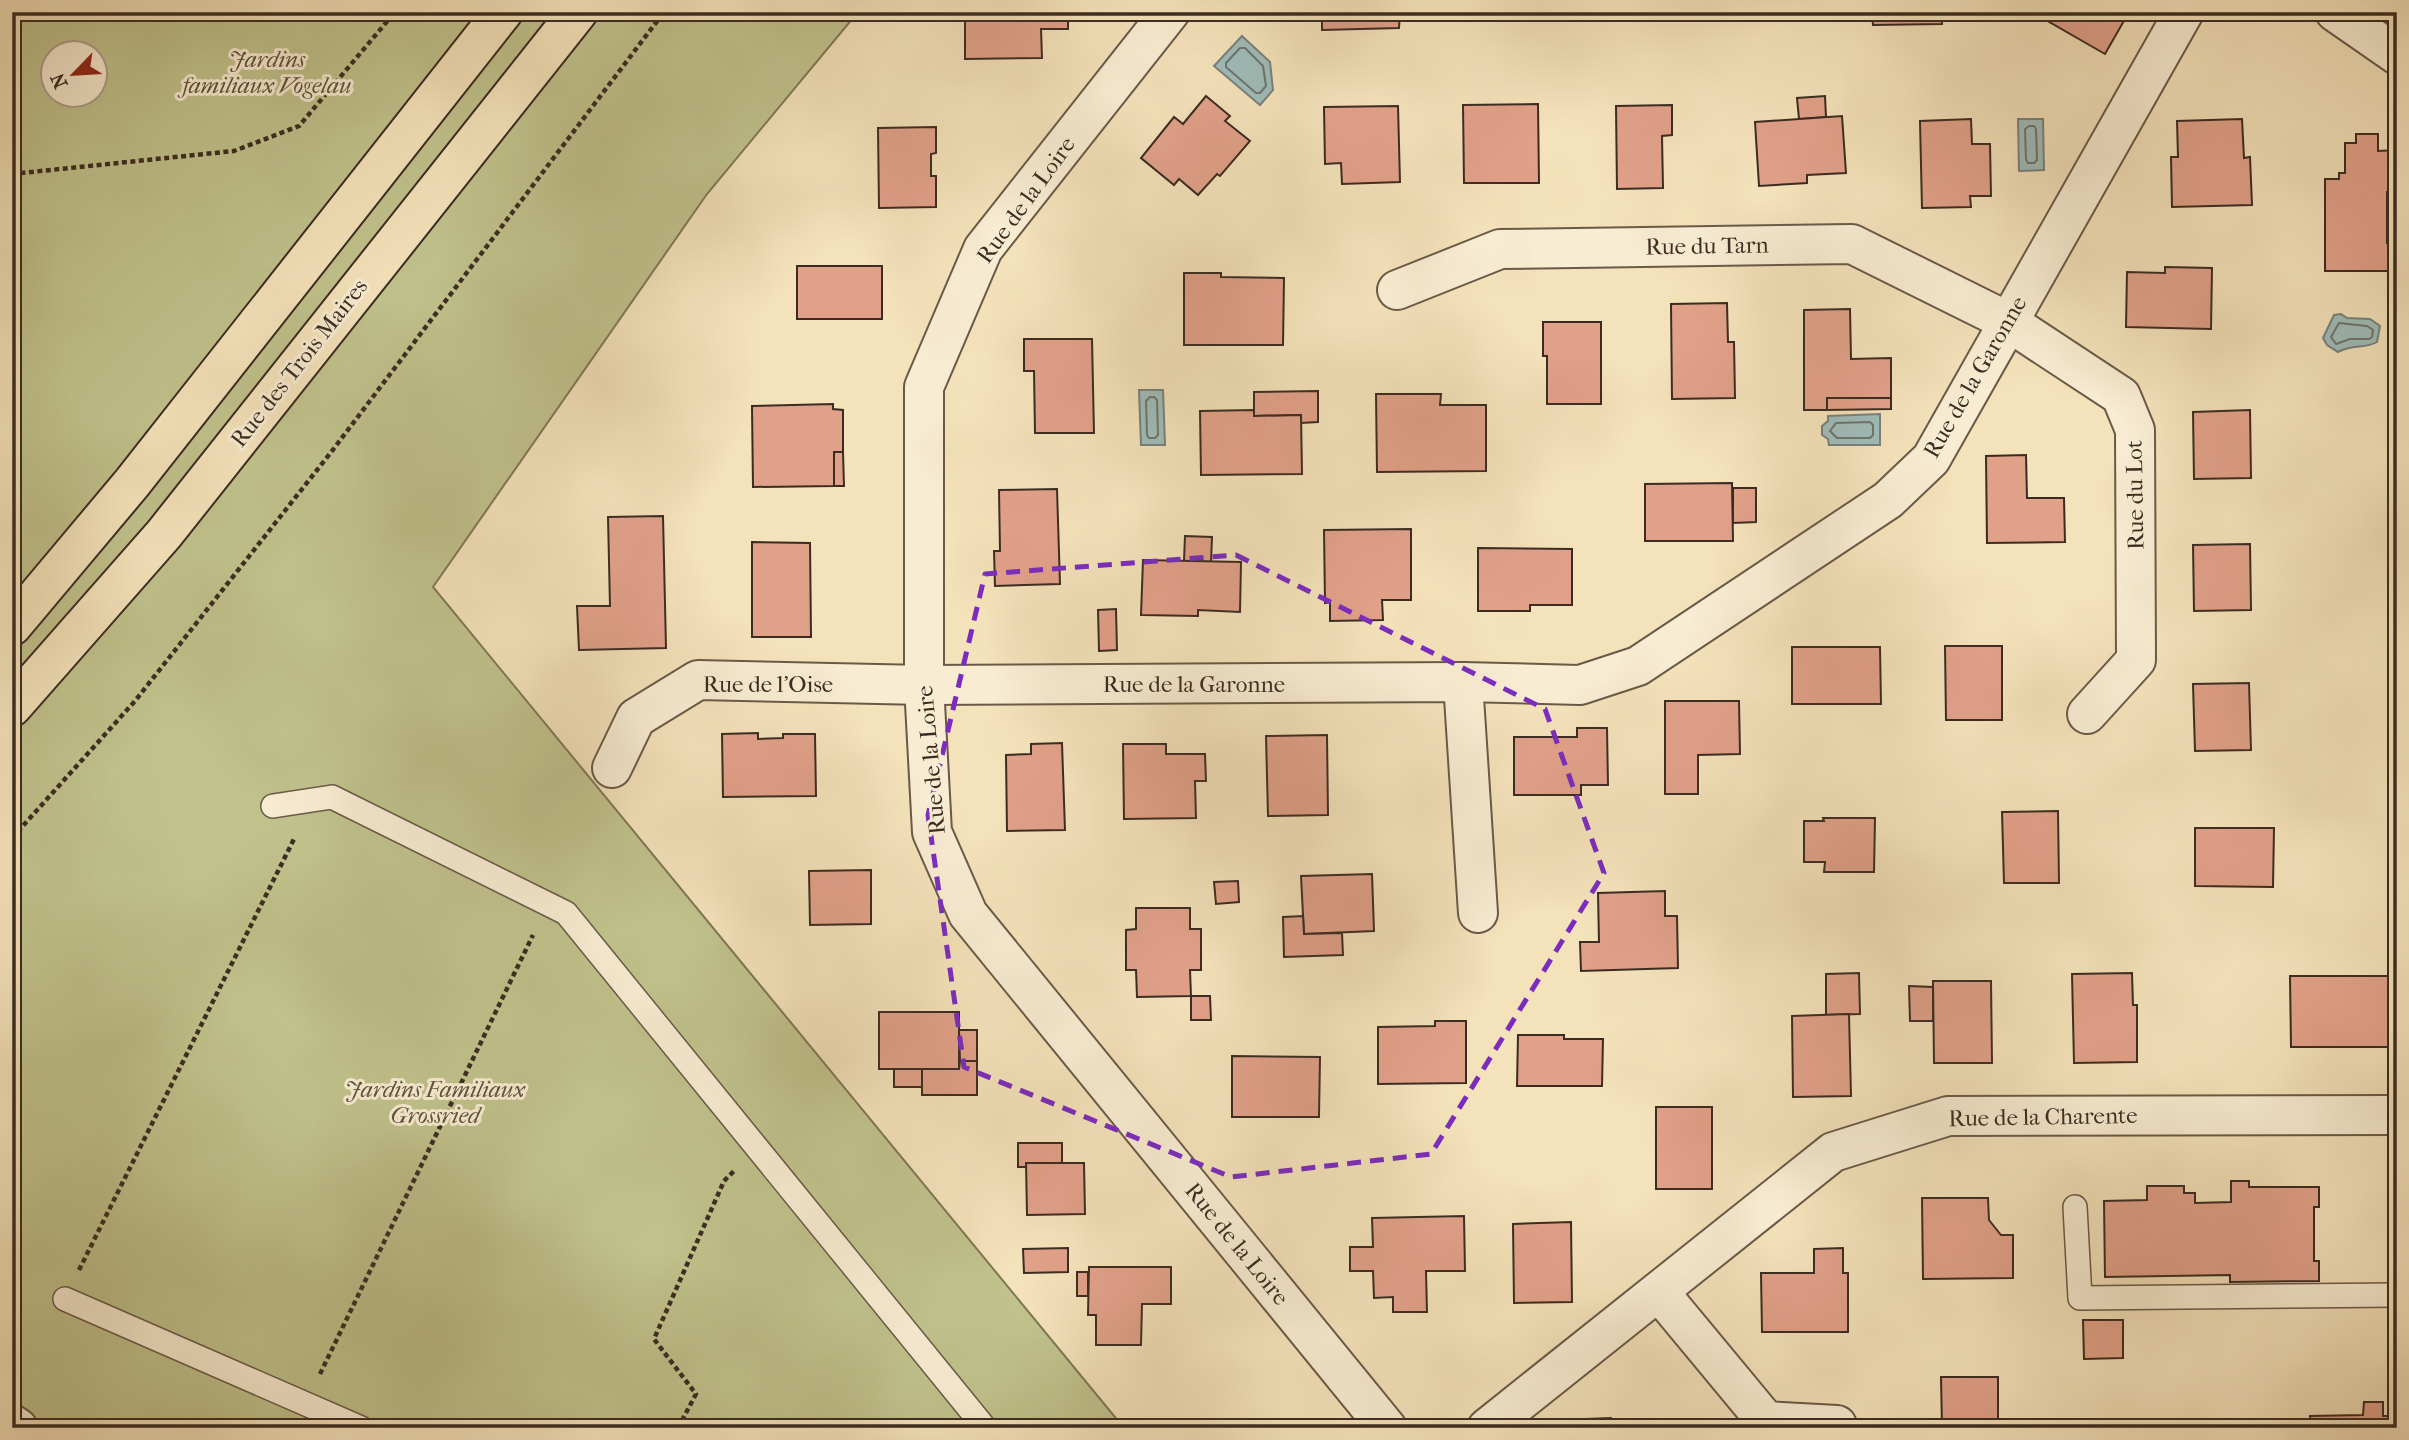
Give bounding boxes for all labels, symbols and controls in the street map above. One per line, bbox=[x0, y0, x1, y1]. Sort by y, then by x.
north arrow bbox=[38, 38, 108, 108]
park label: Jardins familiaux Vogelau bbox=[177, 46, 352, 99]
text: N bbox=[46, 69, 73, 92]
street label: Rue de la Loire bbox=[971, 132, 1081, 268]
street label: Rue du Tarn bbox=[1645, 231, 1770, 261]
street label: Rue des Trois Maires bbox=[225, 273, 373, 453]
street label: Rue de la Garonne bbox=[1918, 291, 2032, 463]
street label: Rue du Lot bbox=[2121, 440, 2149, 550]
street label: Rue de l'Oise bbox=[703, 671, 833, 698]
street label: Rue de la Garonne bbox=[1103, 671, 1285, 698]
street label: Rue de la Loire bbox=[911, 684, 951, 836]
park label: Jardins Familiaux Grossried bbox=[345, 1076, 525, 1129]
street label: Rue de la Charente bbox=[1948, 1102, 2138, 1132]
street label: Rue de la Loire bbox=[1179, 1177, 1295, 1311]

